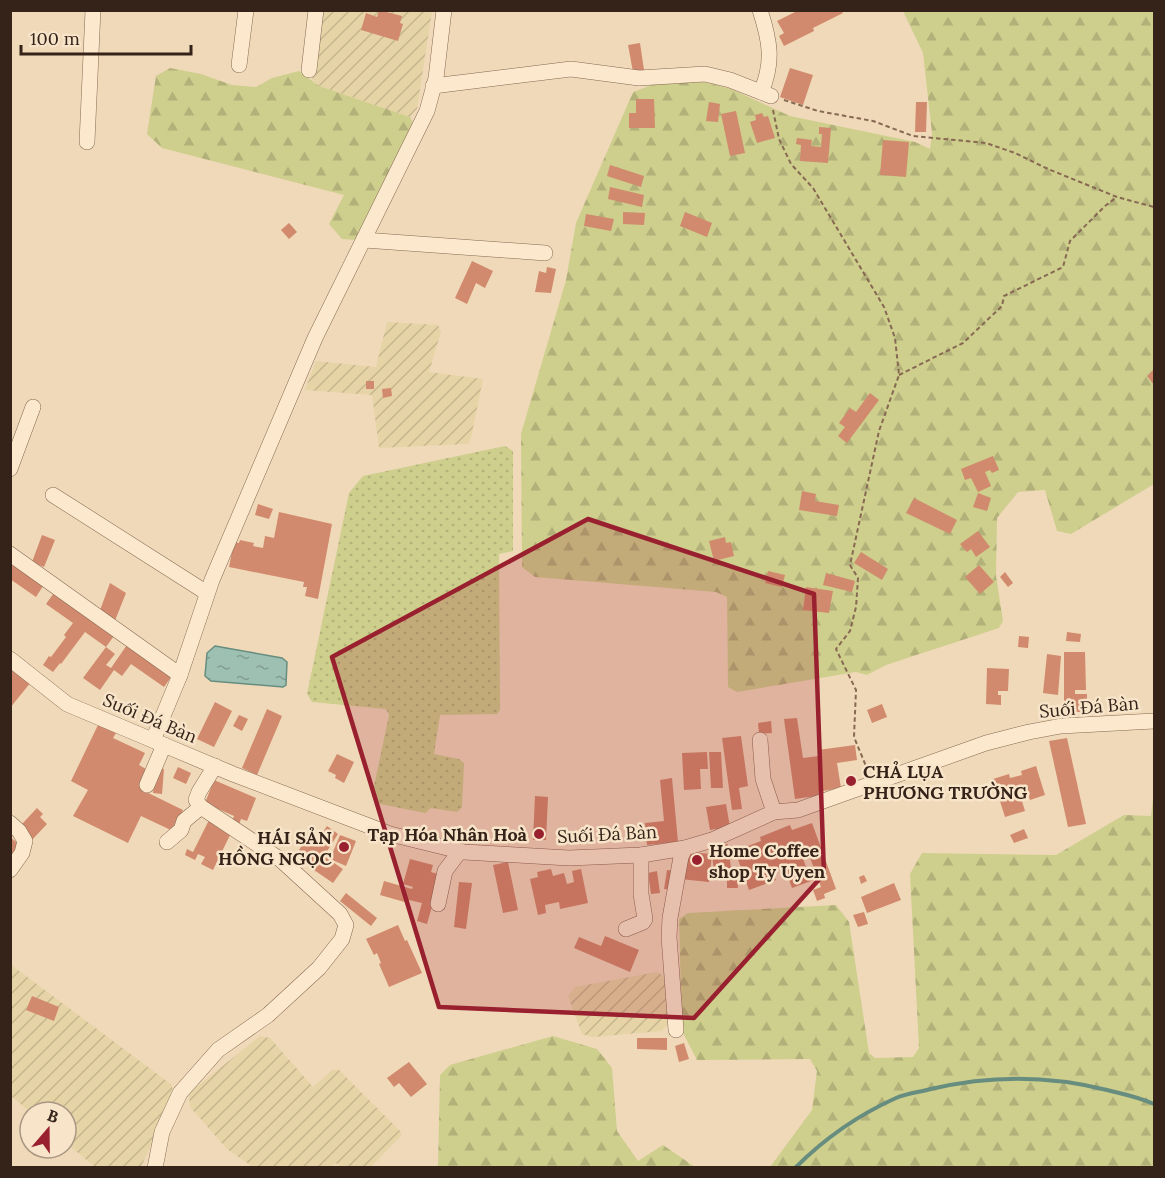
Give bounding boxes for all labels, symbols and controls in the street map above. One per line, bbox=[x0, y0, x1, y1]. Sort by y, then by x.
scale bar bbox=[21, 18, 190, 56]
text: 100 m bbox=[30, 27, 80, 50]
street label: Suối Đá Bàn bbox=[100, 688, 201, 748]
street label: Suối Đá Bàn bbox=[1038, 691, 1140, 723]
place label: CHẢ LỤA PHƯƠNG TRƯỜNG bbox=[863, 760, 1028, 804]
marker: CHẢ LỤA PHƯƠNG TRƯỜNG bbox=[844, 774, 858, 788]
street label: Suối Đá Bàn bbox=[557, 820, 658, 848]
place label: Tạp Hóa Nhân Hoà bbox=[367, 823, 528, 846]
place label: HÁI SẢN HỒNG NGỌC bbox=[218, 826, 333, 870]
marker: Tạp Hóa Nhân Hoà bbox=[532, 827, 546, 841]
place label: Home Coffee shop Ty Uyen bbox=[709, 839, 826, 883]
marker: HÁI SẢN HỒNG NGỌC bbox=[337, 840, 351, 854]
marker: Home Coffee shop Ty Uyen bbox=[690, 853, 704, 867]
north arrow bbox=[18, 1100, 78, 1160]
text: B bbox=[45, 1105, 62, 1127]

